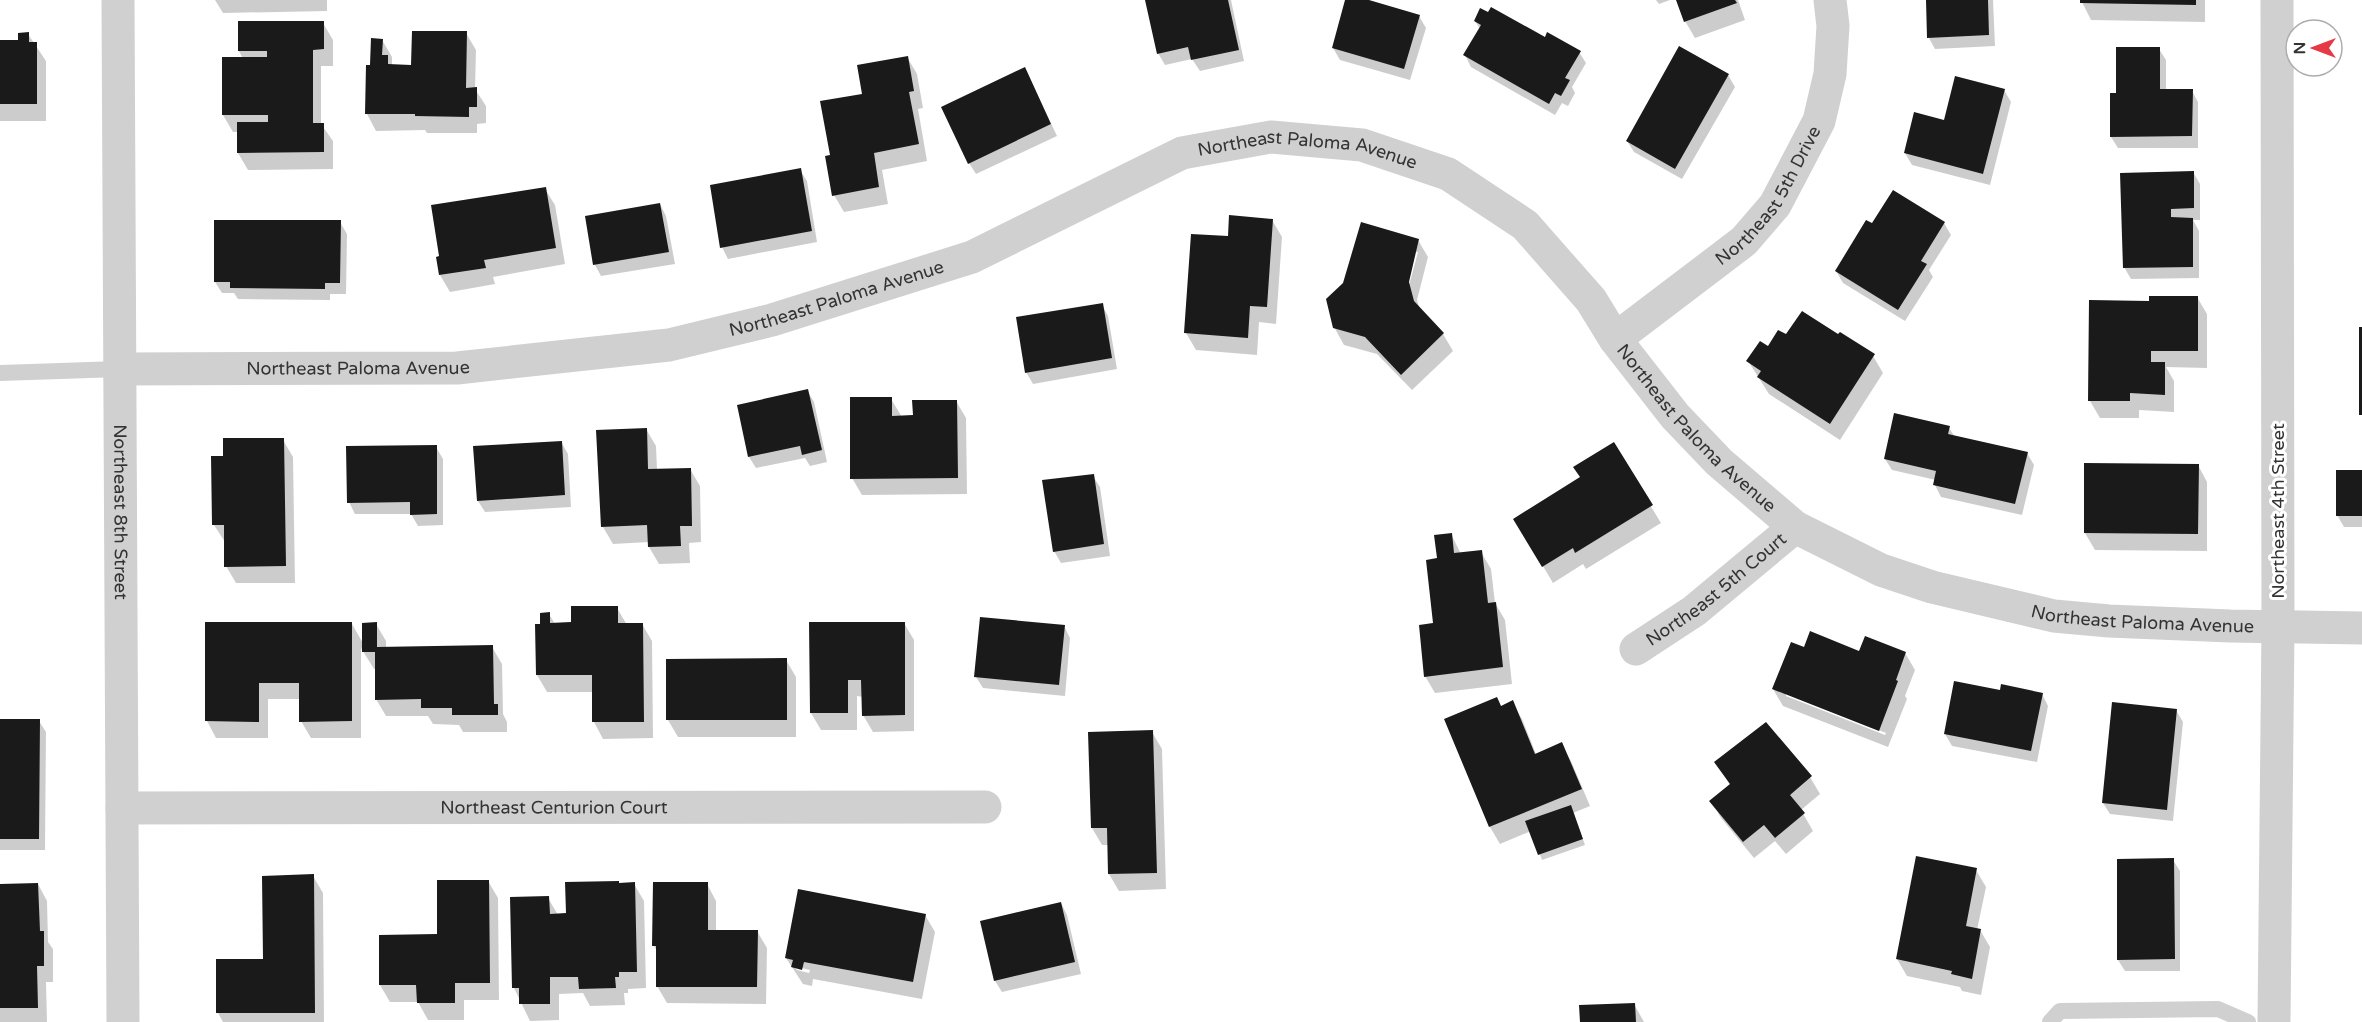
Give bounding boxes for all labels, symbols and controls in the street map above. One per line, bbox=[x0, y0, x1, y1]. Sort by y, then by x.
north arrow bbox=[2284, 18, 2344, 78]
text: N bbox=[2290, 42, 2310, 54]
street label: Northeast 5th Drive bbox=[1711, 122, 1825, 270]
street label: Northeast Paloma Avenue bbox=[1196, 126, 1420, 174]
street label: Northeast Paloma Avenue bbox=[727, 256, 946, 341]
street label: Northeast Paloma Avenue bbox=[1612, 340, 1781, 517]
street label: Northeast Paloma Avenue bbox=[246, 356, 471, 380]
street label: Northeast 4th Street bbox=[2267, 423, 2289, 599]
street label: Northeast 8th Street bbox=[109, 424, 132, 600]
street label: Northeast 5th Court bbox=[1642, 528, 1791, 651]
street label: Northeast Paloma Avenue bbox=[2029, 600, 2254, 637]
street label: Northeast Centurion Court bbox=[440, 796, 668, 819]

